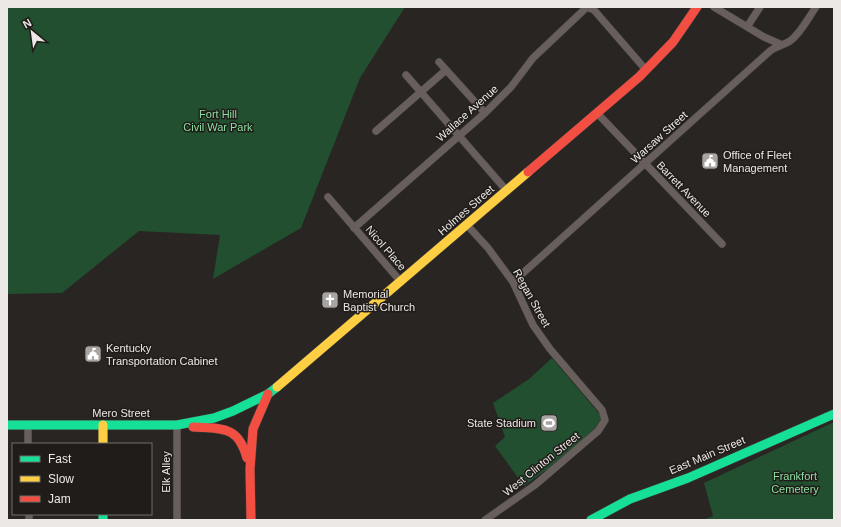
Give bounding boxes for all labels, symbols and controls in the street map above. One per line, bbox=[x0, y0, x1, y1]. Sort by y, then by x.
north arrow bbox=[12, 12, 52, 52]
text: N bbox=[21, 16, 34, 30]
street label: Wallace Avenue bbox=[434, 82, 500, 144]
park label: Fort Hill Civil War Park bbox=[183, 108, 253, 133]
street label: Warsaw Street bbox=[628, 109, 690, 165]
place label: Office of Fleet Management bbox=[723, 149, 791, 174]
public building icon: Office of Fleet Management bbox=[700, 151, 720, 171]
street label: Barrett Avenue bbox=[654, 159, 714, 219]
street label: Holmes Street bbox=[436, 183, 496, 237]
street label: Nicol Place bbox=[363, 223, 409, 273]
street label: Regan Street bbox=[511, 267, 553, 329]
place label: Memorial Baptist Church bbox=[343, 288, 415, 313]
church icon: Memorial Baptist Church bbox=[320, 290, 340, 310]
place label: Kentucky Transportation Cabinet bbox=[106, 342, 218, 367]
public building icon: Kentucky Transportation Cabinet bbox=[83, 344, 103, 364]
street label: Mero Street bbox=[92, 407, 150, 419]
sports icon: State Stadium bbox=[539, 413, 559, 433]
place label: State Stadium bbox=[467, 417, 536, 429]
street label: West Clinton Street bbox=[500, 430, 582, 498]
street label: East Main Street bbox=[667, 434, 747, 476]
legend bbox=[12, 443, 152, 515]
street label: Elk Alley bbox=[160, 451, 172, 493]
text: Fast bbox=[48, 452, 72, 466]
park label: Frankfort Cemetery bbox=[771, 470, 819, 495]
text: Slow bbox=[48, 472, 74, 486]
text: Jam bbox=[48, 492, 71, 506]

